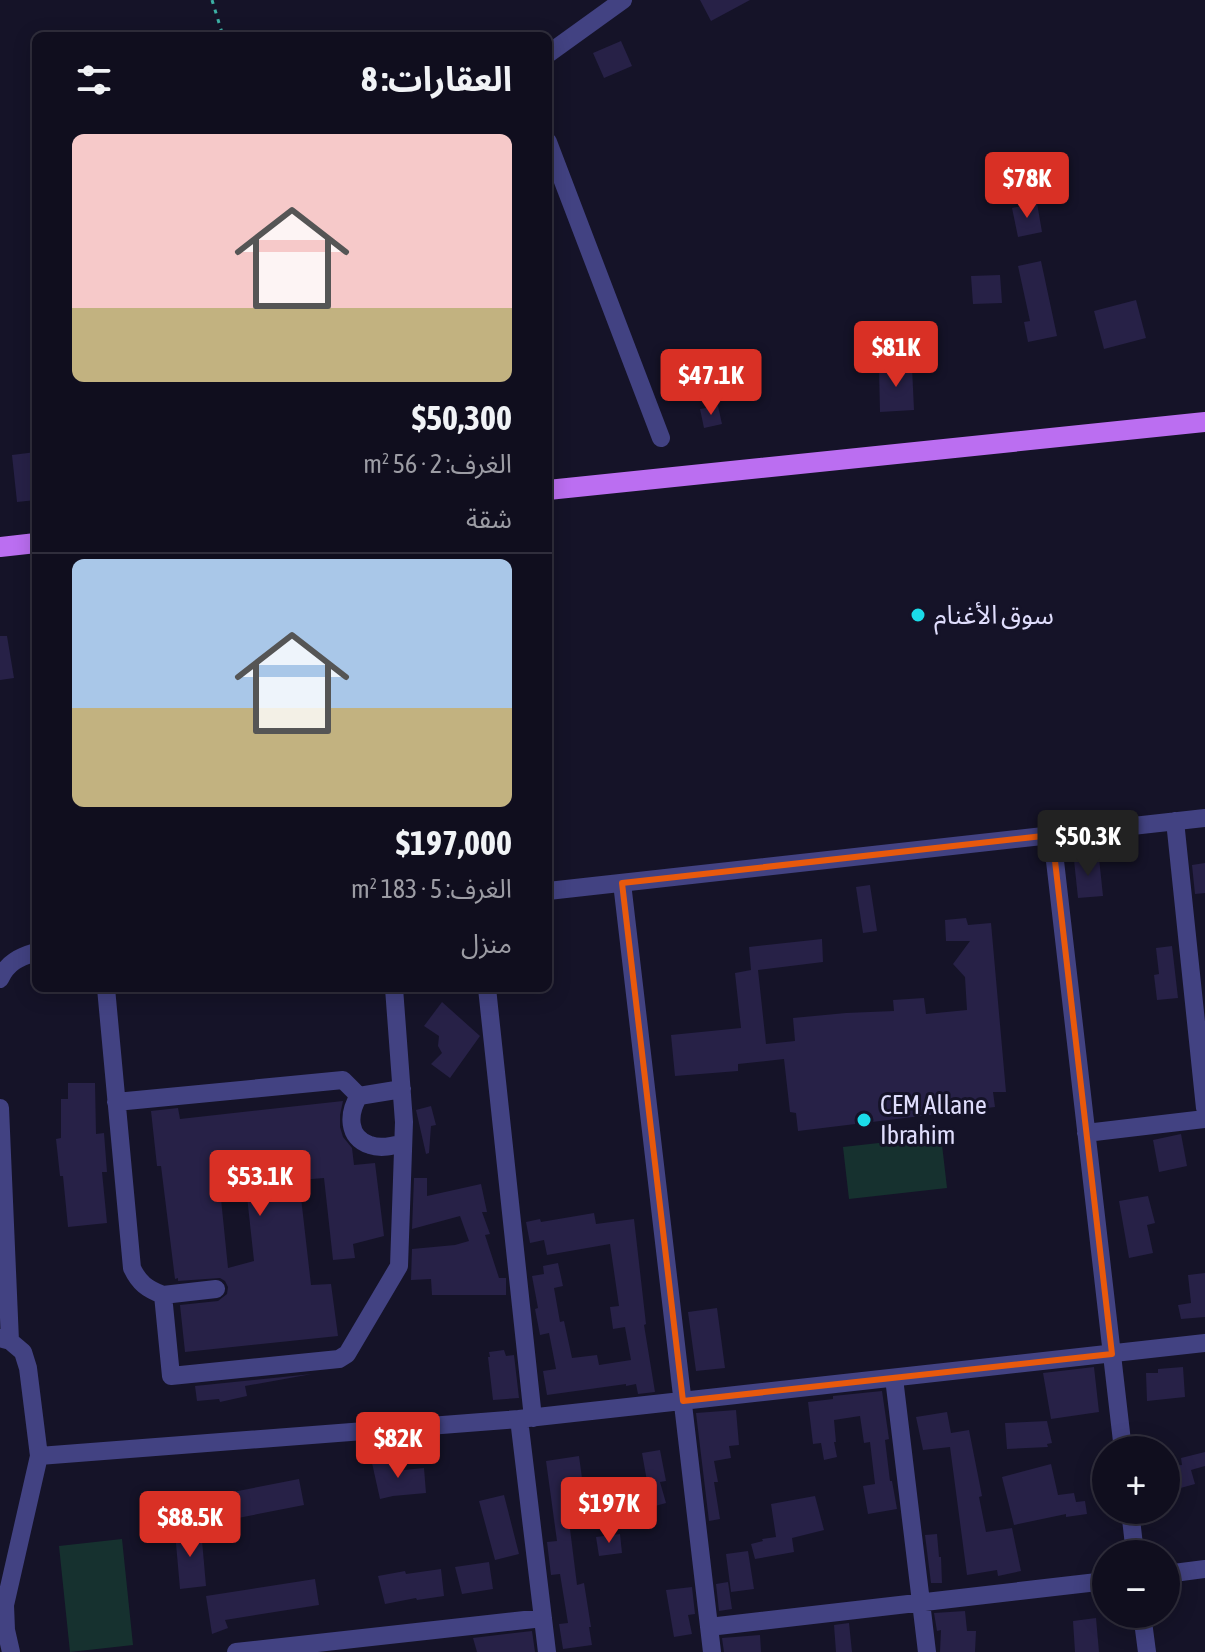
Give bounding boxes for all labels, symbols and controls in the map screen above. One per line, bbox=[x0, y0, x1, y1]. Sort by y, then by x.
icon: filters bbox=[72, 58, 116, 102]
text: العقارات: 8 bbox=[361, 59, 512, 98]
pin: $78K bbox=[980, 152, 1074, 220]
text: $78K bbox=[1003, 163, 1051, 193]
icon: home bbox=[220, 186, 364, 330]
pin: $81K bbox=[849, 321, 943, 389]
text: $81K bbox=[872, 332, 920, 362]
pin: $47.1K bbox=[646, 349, 776, 417]
text: $47.1K bbox=[679, 360, 743, 390]
text: $50,300 bbox=[412, 398, 512, 437]
text: الغرف: 2 · 56 m² bbox=[363, 449, 512, 479]
text: شقة bbox=[466, 504, 512, 534]
place label: سوق الأغنام bbox=[934, 600, 1054, 635]
marker: سوق الأغنام bbox=[909, 606, 927, 624]
icon: home bbox=[220, 611, 364, 755]
pin: $50.3K bbox=[1023, 810, 1153, 878]
text: $50.3K bbox=[1056, 821, 1120, 851]
text: $197,000 bbox=[396, 823, 512, 862]
text: الغرف: 5 · 183 m² bbox=[351, 874, 512, 904]
text: منزل bbox=[461, 929, 512, 959]
place label: CEM Allane Ibrahim bbox=[880, 1090, 987, 1150]
marker: CEM Allane Ibrahim bbox=[855, 1111, 873, 1129]
pin: $53.1K bbox=[195, 1150, 325, 1218]
text: $53.1K bbox=[228, 1161, 292, 1191]
pin: $82K bbox=[351, 1412, 445, 1480]
text: $82K bbox=[374, 1423, 422, 1453]
map controls bbox=[1092, 1436, 1180, 1628]
button: + bbox=[1092, 1436, 1180, 1524]
pin: $197K bbox=[553, 1477, 665, 1545]
text: $197K bbox=[579, 1488, 639, 1518]
pin: $88.5K bbox=[125, 1491, 255, 1559]
text: $88.5K bbox=[158, 1502, 222, 1532]
button: − bbox=[1092, 1540, 1180, 1628]

